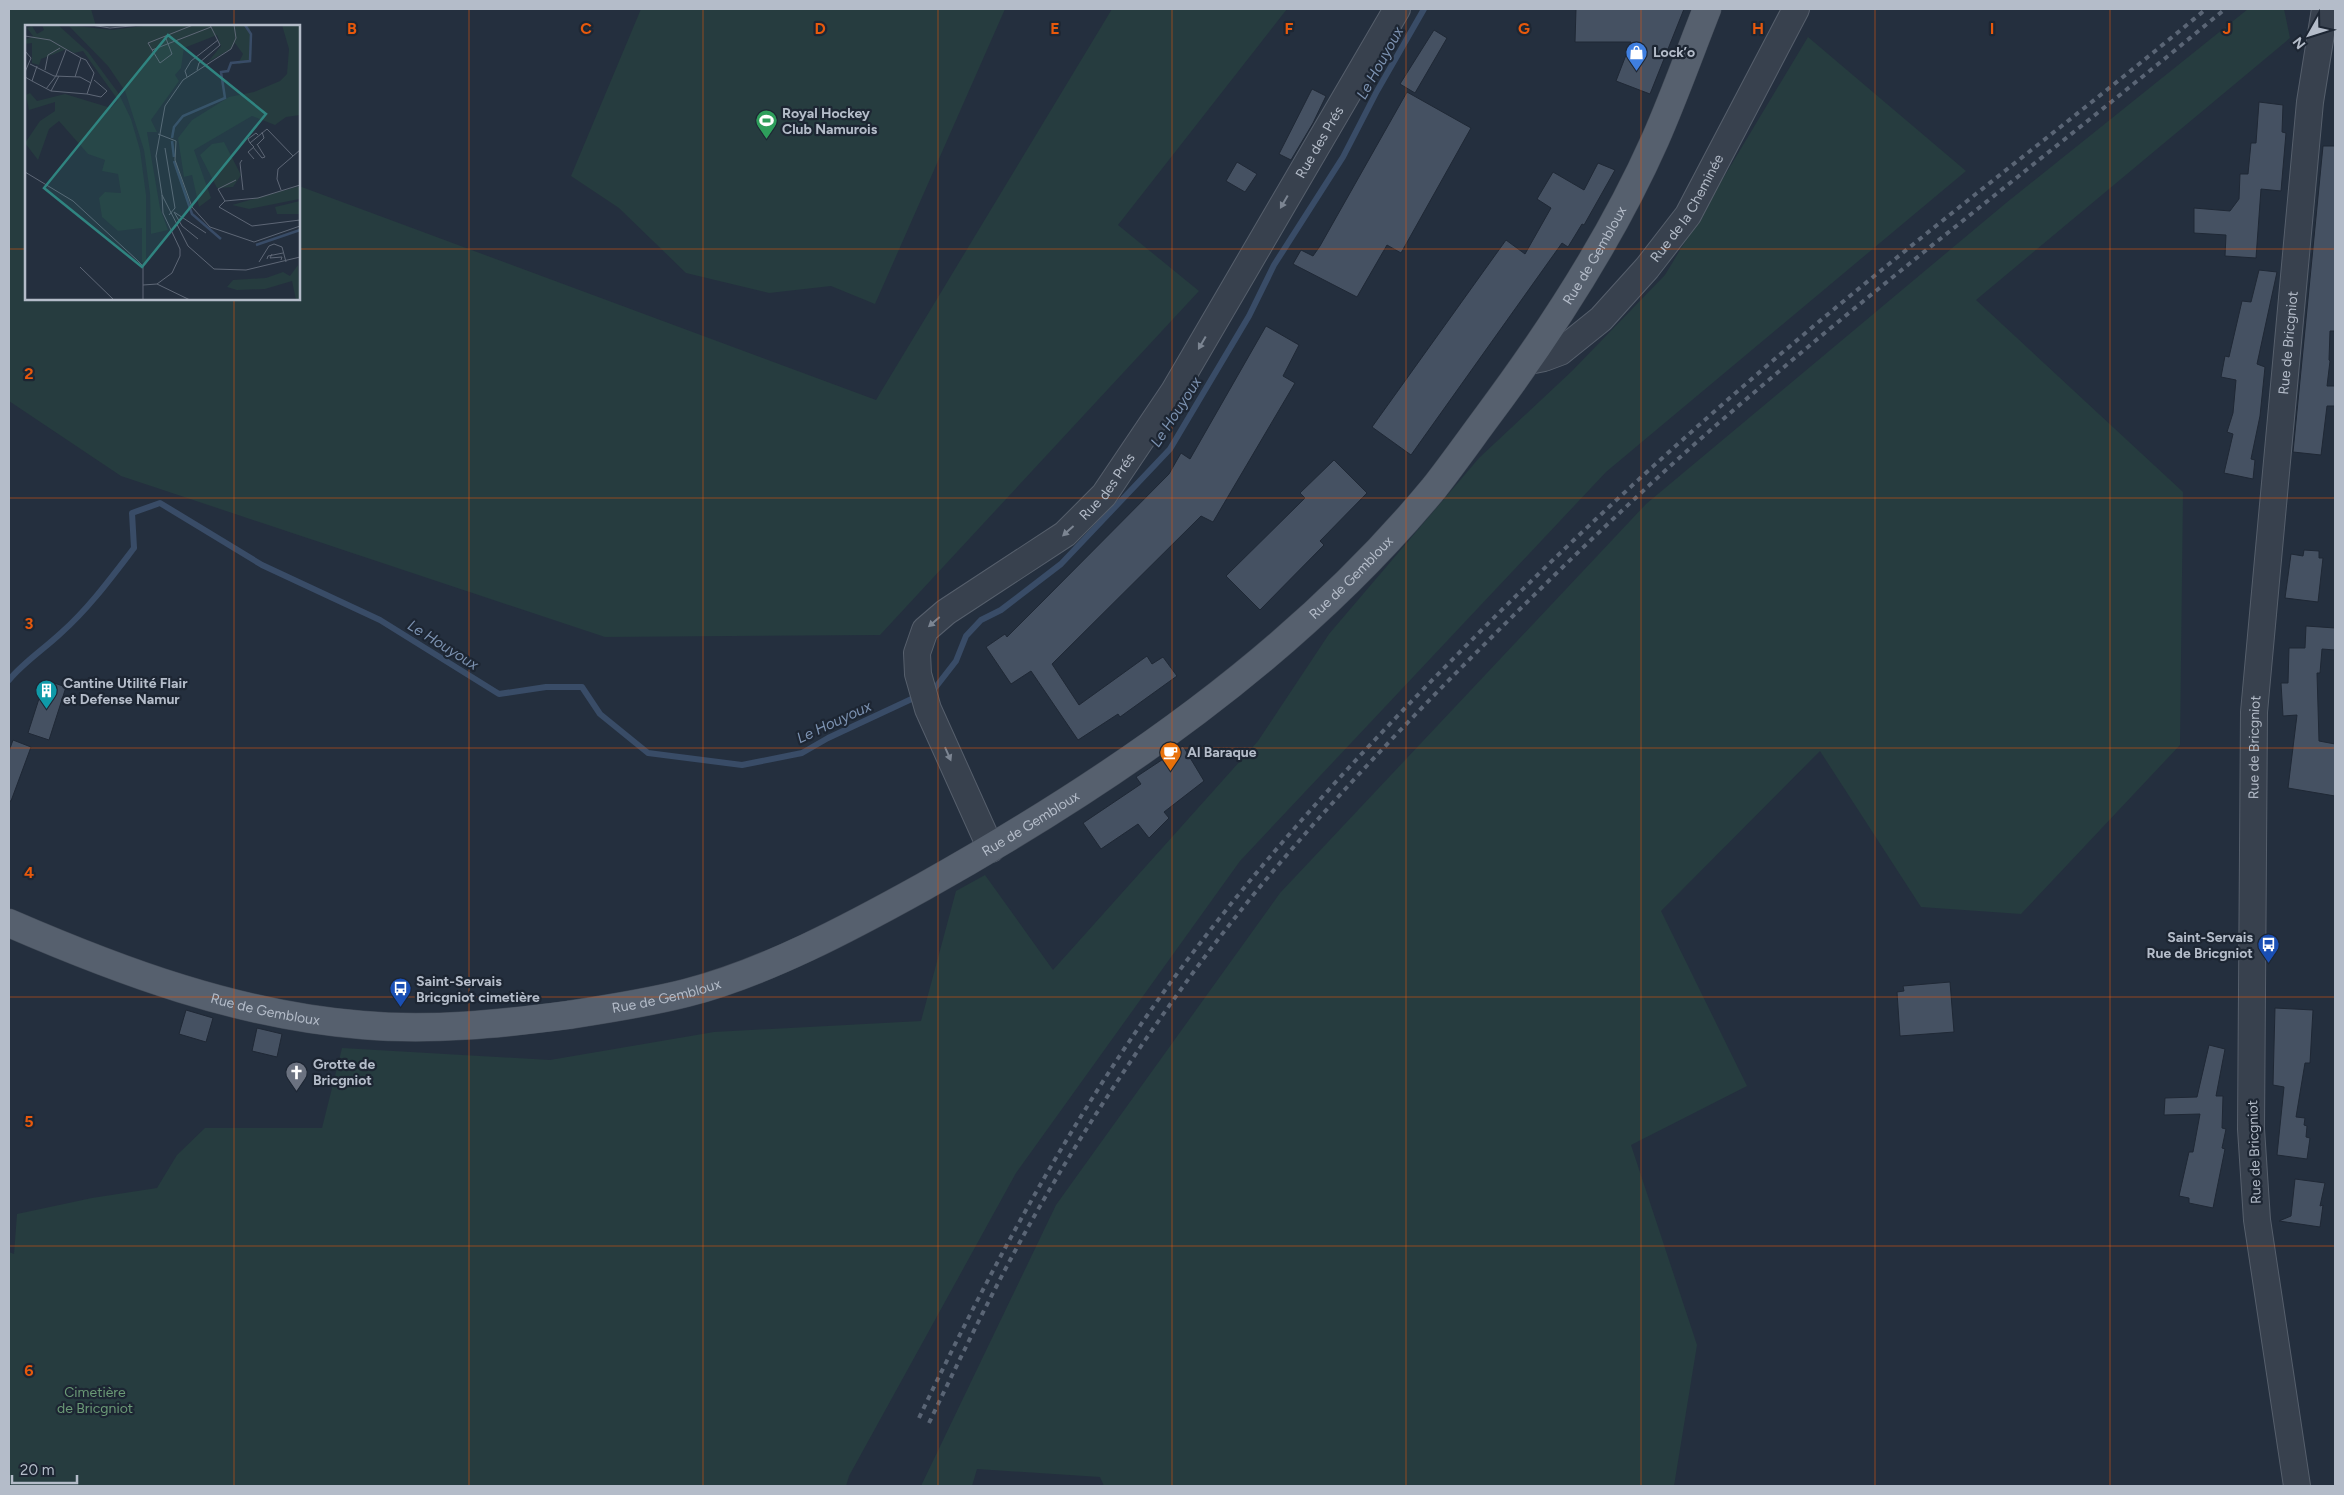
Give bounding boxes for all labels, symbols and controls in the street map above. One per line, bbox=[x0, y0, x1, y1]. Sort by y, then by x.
north arrow bbox=[2284, 10, 2334, 60]
text: B bbox=[347, 19, 357, 38]
text: C bbox=[580, 19, 592, 38]
text: D bbox=[814, 19, 826, 38]
text: E bbox=[1050, 19, 1060, 38]
text: F bbox=[1285, 19, 1294, 38]
text: G bbox=[1518, 19, 1530, 38]
text: H bbox=[1752, 19, 1764, 38]
text: I bbox=[1990, 19, 1994, 38]
text: J bbox=[2223, 19, 2231, 38]
water label: Le Houyoux bbox=[1353, 23, 1408, 102]
inset map bbox=[25, 25, 300, 300]
text: N bbox=[2289, 33, 2309, 52]
shop icon: Lock’o bbox=[1625, 40, 1649, 71]
place label: Lock’o bbox=[1653, 44, 1695, 61]
street label: Rue des Prés bbox=[1292, 103, 1347, 181]
place label: Royal Hockey Club Namurois bbox=[782, 105, 878, 138]
sports icon: Royal Hockey Club Namurois bbox=[754, 109, 778, 140]
street label: Rue de la Cheminée bbox=[1647, 151, 1728, 266]
one-way arrow bbox=[1279, 195, 1288, 208]
street label: Rue de Gembloux bbox=[1559, 203, 1630, 308]
street label: Rue de Bricgniot bbox=[2275, 290, 2302, 395]
one-way arrow bbox=[1198, 336, 1207, 349]
text: 2 bbox=[24, 364, 34, 383]
water label: Le Houyoux bbox=[1147, 373, 1206, 450]
street label: Rue des Prés bbox=[1076, 450, 1139, 524]
one-way arrow bbox=[1061, 525, 1074, 536]
street label: Rue de Gembloux bbox=[1306, 532, 1397, 623]
text: 3 bbox=[25, 614, 34, 633]
water label: Le Houyoux bbox=[404, 616, 482, 674]
one-way arrow bbox=[927, 617, 940, 628]
place label: Cantine Utilité Flair et Defense Namur bbox=[63, 675, 188, 708]
building icon: Cantine Utilité Flair et Defense Namur bbox=[35, 679, 59, 710]
street label: Rue de Bricgniot bbox=[2245, 695, 2264, 799]
water label: Le Houyoux bbox=[794, 697, 875, 747]
cafe icon: Al Baraque bbox=[1159, 740, 1183, 771]
place label: Al Baraque bbox=[1187, 744, 1257, 761]
one-way arrow bbox=[944, 747, 952, 761]
street label: Rue de Gembloux bbox=[979, 787, 1083, 860]
text: 4 bbox=[24, 863, 34, 882]
place label: Saint-Servais Rue de Bricgniot bbox=[2147, 929, 2253, 962]
bus stop icon: Saint-Servais Rue de Bricgniot bbox=[2257, 933, 2281, 964]
place label: Saint-Servais Bricgniot cimetière bbox=[416, 973, 540, 1006]
street label: Rue de Gembloux bbox=[611, 975, 723, 1017]
bus stop icon: Saint-Servais Bricgniot cimetière bbox=[388, 977, 412, 1008]
street label: Rue de Gembloux bbox=[209, 990, 321, 1029]
place label: Grotte de Bricgniot bbox=[313, 1056, 375, 1089]
church icon: Grotte de Bricgniot bbox=[285, 1060, 309, 1091]
street label: Rue de Bricgniot bbox=[2244, 1100, 2265, 1204]
text: 5 bbox=[24, 1112, 34, 1131]
text: 6 bbox=[24, 1361, 34, 1380]
park label: Cimetière de Bricgniot bbox=[57, 1384, 133, 1417]
scale bar bbox=[12, 1452, 78, 1484]
text: 20 m bbox=[20, 1461, 54, 1479]

